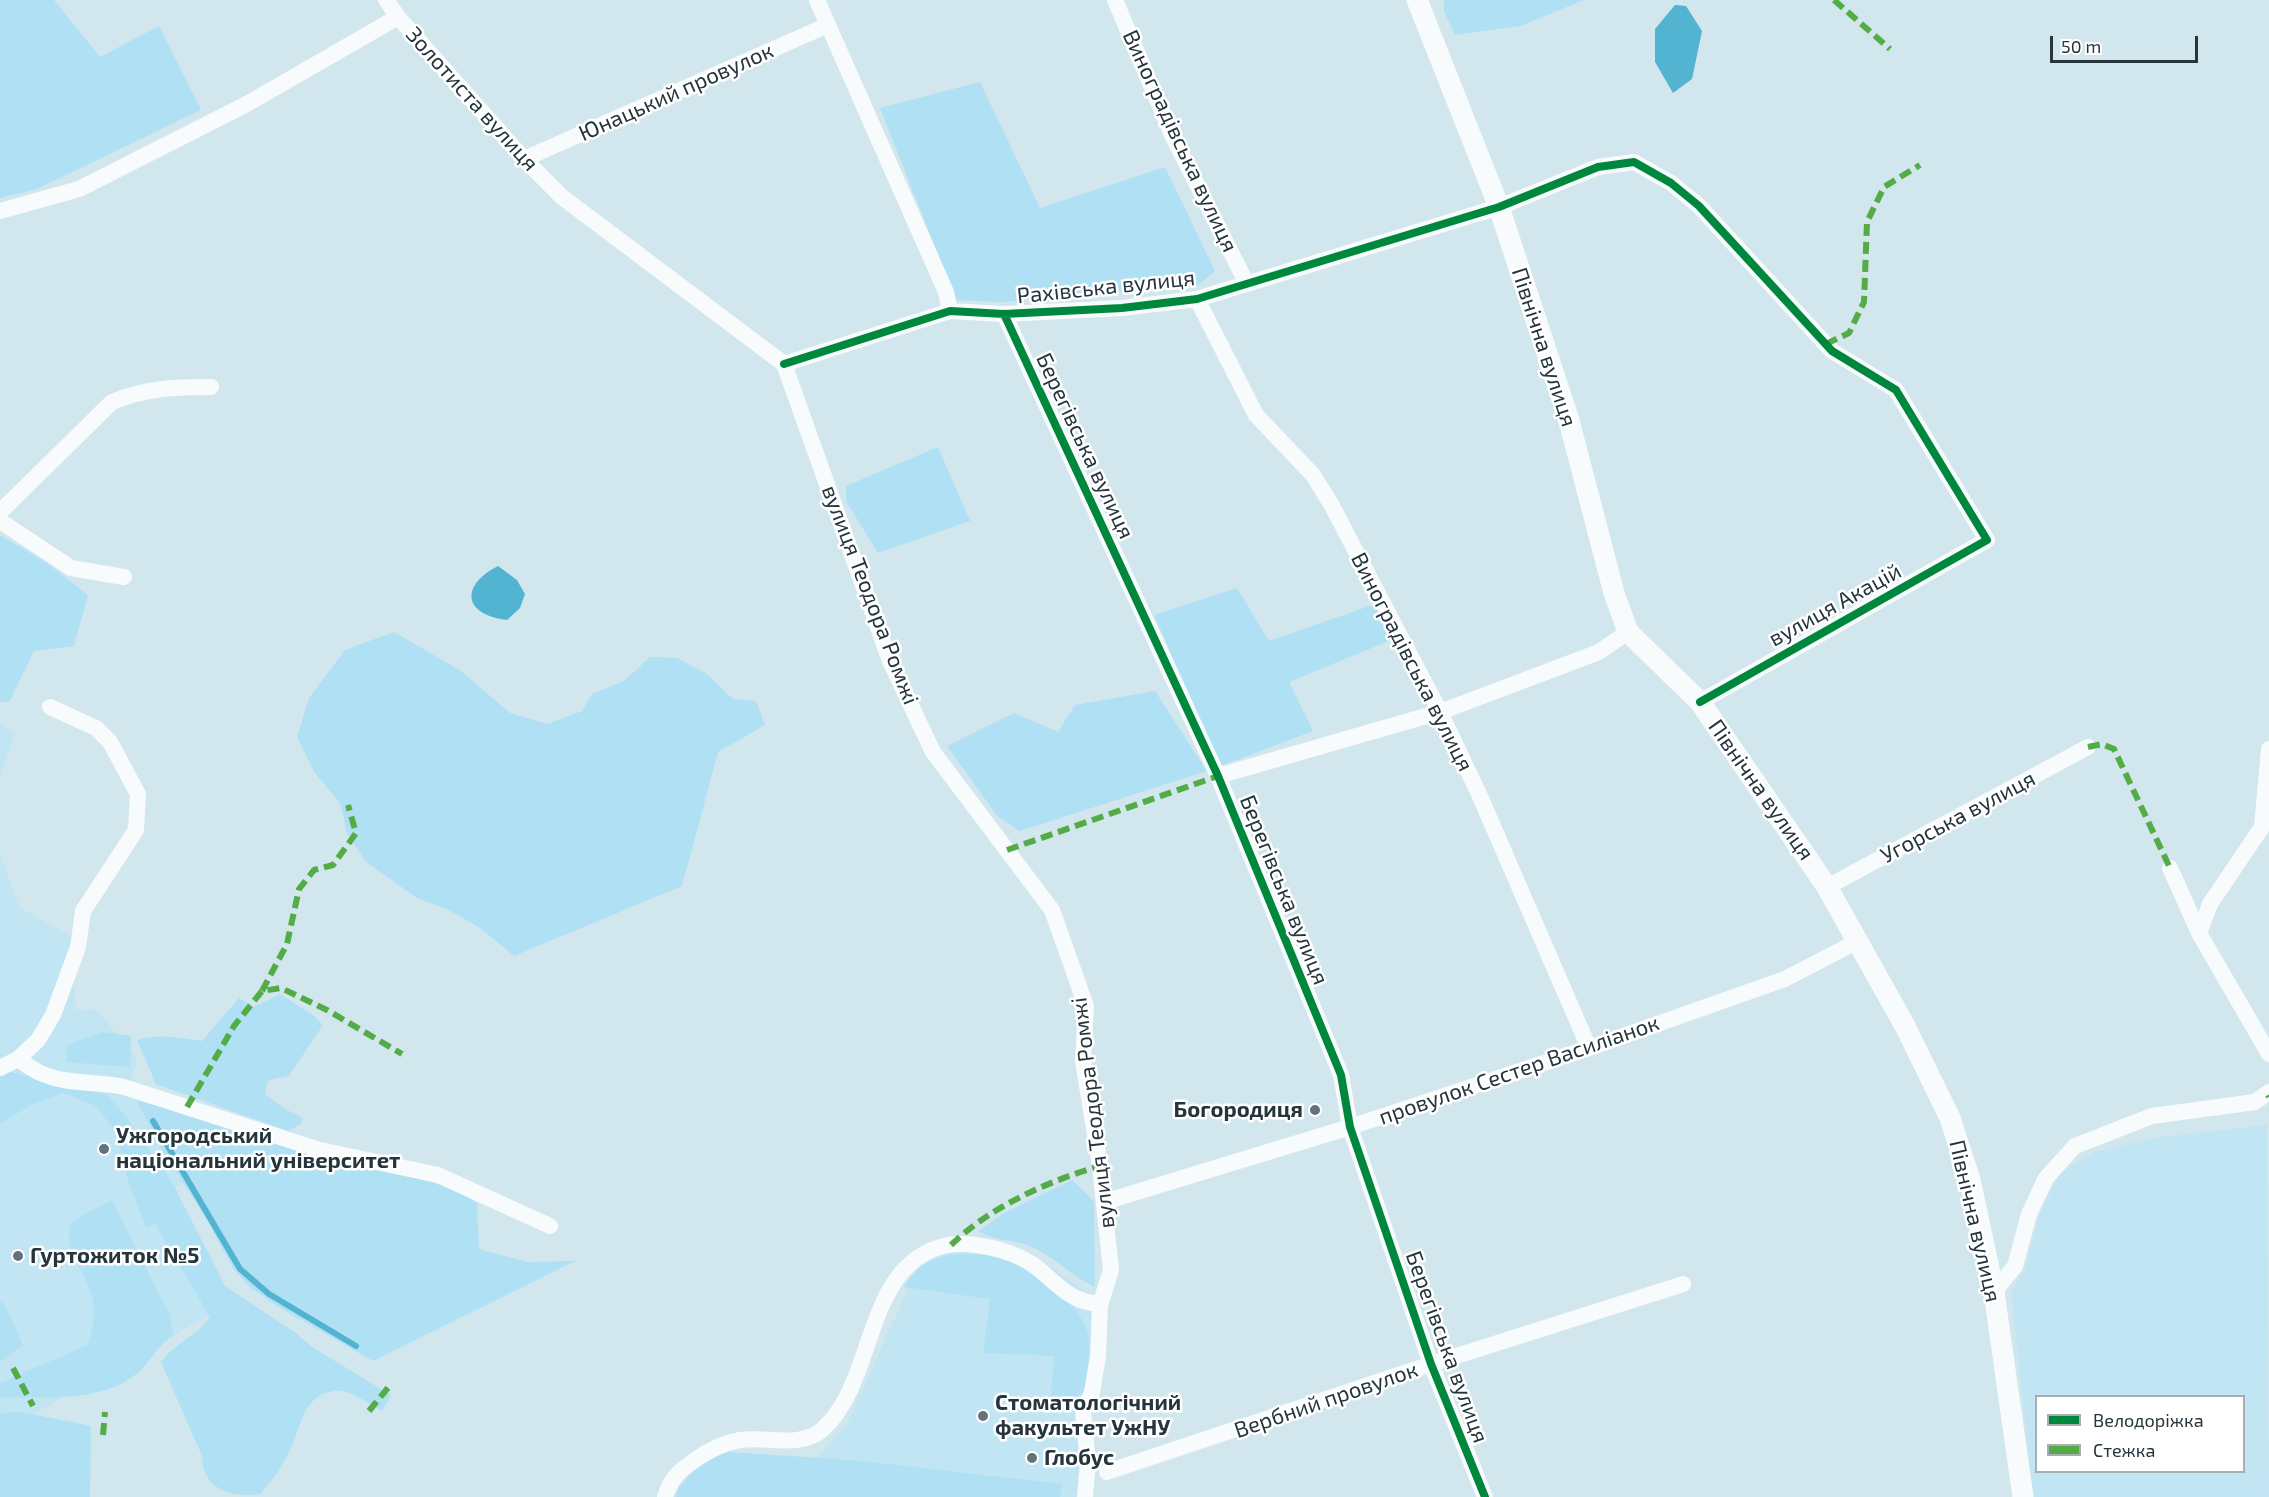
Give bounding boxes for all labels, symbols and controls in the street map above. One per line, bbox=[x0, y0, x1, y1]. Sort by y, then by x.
street label: Золотиста вулиця bbox=[400, 21, 544, 177]
scale bar bbox=[2053, 24, 2202, 62]
street label: Виноградівська вулиця bbox=[1117, 26, 1243, 256]
text: 50 m bbox=[2061, 35, 2101, 57]
street label: Юнацький провулок bbox=[575, 37, 777, 147]
street label: Північна вулиця bbox=[1506, 264, 1582, 430]
street label: Рахівська вулиця bbox=[1016, 265, 1196, 309]
street label: Берегівська вулиця bbox=[1030, 349, 1140, 543]
street label: вулиця Теодора Ромжі bbox=[816, 482, 924, 708]
street label: Виноградівська вулиця bbox=[1345, 548, 1479, 776]
street label: вулиця Акацій bbox=[1764, 558, 1906, 652]
street label: Північна вулиця bbox=[1703, 715, 1819, 865]
street label: Угорська вулиця bbox=[1876, 765, 2040, 869]
street label: Берегівська вулиця bbox=[1234, 791, 1334, 989]
street label: вулиця Теодора Ромжі bbox=[1066, 996, 1120, 1230]
street label: провулок Сестер Василіанок bbox=[1375, 1010, 1663, 1130]
place label: Богородиця bbox=[1174, 1097, 1303, 1123]
marker: Богородиця bbox=[1308, 1103, 1322, 1117]
place label: Ужгородський національний університет bbox=[116, 1123, 400, 1174]
street label: Північна вулиця bbox=[1944, 1137, 2006, 1305]
marker: Ужгородський національний університет bbox=[97, 1142, 111, 1156]
place label: Гуртожиток №5 bbox=[30, 1243, 199, 1269]
street label: Берегівська вулиця bbox=[1400, 1248, 1494, 1446]
marker: Гуртожиток №5 bbox=[11, 1249, 25, 1263]
street label: Вербний провулок bbox=[1231, 1356, 1421, 1444]
place label: Стоматологічний факультет УжНУ bbox=[995, 1390, 1181, 1442]
legend bbox=[2035, 1395, 2245, 1473]
marker: Стоматологічний факультет УжНУ bbox=[976, 1409, 990, 1423]
text: Велодоріжка bbox=[2093, 1409, 2204, 1431]
text: Стежка bbox=[2093, 1439, 2155, 1461]
place label: Глобус bbox=[1044, 1445, 1114, 1471]
marker: Глобус bbox=[1025, 1451, 1039, 1465]

